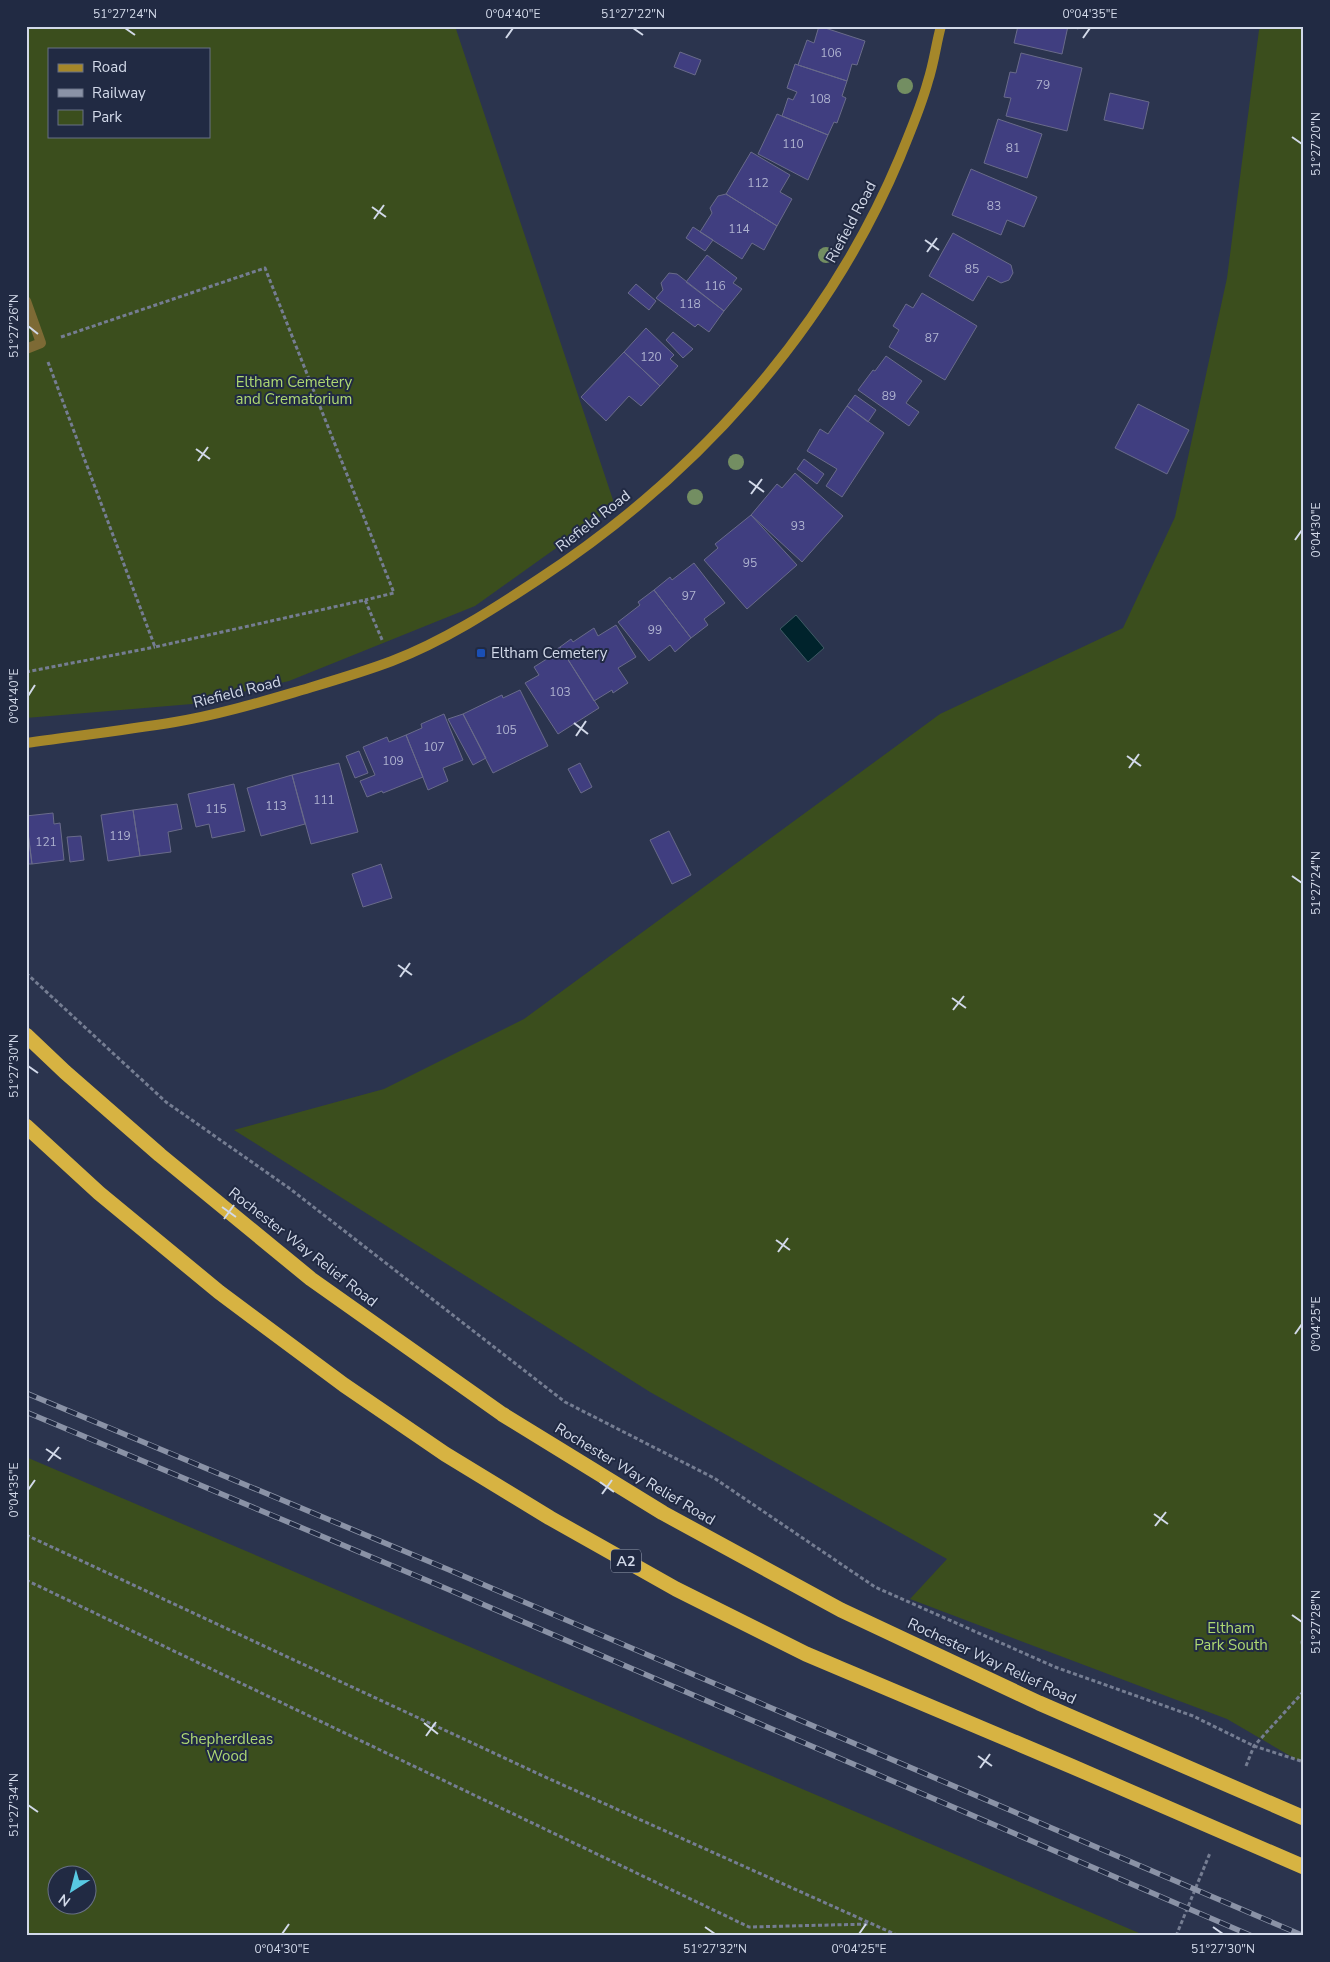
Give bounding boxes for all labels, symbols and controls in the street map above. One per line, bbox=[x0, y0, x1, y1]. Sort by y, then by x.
text: 51°27'24"N bbox=[93, 6, 157, 22]
text: 0°04'40"E bbox=[486, 6, 540, 22]
text: 51°27'22"N bbox=[601, 6, 665, 22]
text: 0°04'35"E bbox=[1063, 6, 1117, 22]
house number: 106 bbox=[820, 45, 842, 61]
legend bbox=[48, 48, 210, 138]
text: Road bbox=[92, 57, 127, 77]
house number: 79 bbox=[1036, 77, 1050, 93]
text: Railway bbox=[92, 83, 146, 103]
house number: 108 bbox=[809, 91, 831, 107]
text: Park bbox=[92, 107, 122, 127]
text: 51°27'20"N bbox=[1308, 112, 1324, 176]
house number: 110 bbox=[782, 136, 804, 152]
house number: 81 bbox=[1006, 140, 1020, 156]
house number: 112 bbox=[747, 175, 769, 191]
street label: Riefield Road bbox=[821, 178, 881, 266]
house number: 83 bbox=[987, 198, 1001, 214]
house number: 114 bbox=[728, 221, 750, 237]
house number: 85 bbox=[965, 261, 979, 277]
house number: 116 bbox=[704, 278, 726, 294]
text: 51°27'26"N bbox=[6, 294, 22, 358]
house number: 118 bbox=[679, 296, 701, 312]
house number: 87 bbox=[925, 330, 939, 346]
house number: 120 bbox=[640, 349, 662, 365]
park label: Eltham Cemetery and Crematorium bbox=[236, 372, 353, 409]
house number: 89 bbox=[882, 388, 896, 404]
street label: Riefield Road bbox=[551, 486, 635, 556]
text: 0°04'30"E bbox=[1308, 503, 1324, 557]
house number: 93 bbox=[791, 518, 805, 534]
house number: 95 bbox=[743, 555, 757, 571]
house number: 97 bbox=[682, 588, 696, 604]
house number: 99 bbox=[648, 622, 662, 638]
place label: Eltham Cemetery bbox=[491, 643, 608, 663]
marker: Eltham Cemetery bbox=[475, 647, 487, 659]
text: 0°04'40"E bbox=[6, 669, 22, 723]
street label: Riefield Road bbox=[191, 671, 283, 713]
house number: 103 bbox=[549, 684, 571, 700]
house number: 105 bbox=[495, 722, 517, 738]
house number: 107 bbox=[423, 739, 445, 755]
house number: 109 bbox=[382, 753, 404, 769]
house number: 111 bbox=[313, 792, 335, 808]
house number: 113 bbox=[265, 798, 287, 814]
house number: 115 bbox=[205, 801, 227, 817]
house number: 119 bbox=[109, 828, 131, 844]
house number: 121 bbox=[35, 834, 57, 850]
text: 51°27'24"N bbox=[1308, 851, 1324, 915]
text: 51°27'30"N bbox=[6, 1034, 22, 1098]
street label: Rochester Way Relief Road bbox=[224, 1183, 382, 1311]
text: 0°04'25"E bbox=[1308, 1297, 1324, 1351]
street label: Rochester Way Relief Road bbox=[551, 1418, 719, 1530]
text: 0°04'35"E bbox=[6, 1463, 22, 1517]
road number: A2 bbox=[611, 1550, 641, 1572]
text: 51°27'28"N bbox=[1308, 1590, 1324, 1654]
street label: Rochester Way Relief Road bbox=[904, 1613, 1080, 1709]
park label: Eltham Park South bbox=[1194, 1618, 1268, 1655]
park label: Shepherdleas Wood bbox=[181, 1729, 273, 1766]
text: 51°27'34"N bbox=[6, 1773, 22, 1837]
north arrow bbox=[48, 1864, 98, 1914]
text: N bbox=[55, 1889, 74, 1911]
text: 0°04'30"E bbox=[255, 1941, 309, 1957]
text: 51°27'32"N bbox=[683, 1941, 747, 1957]
text: 0°04'25"E bbox=[832, 1941, 886, 1957]
text: 51°27'30"N bbox=[1191, 1941, 1255, 1957]

